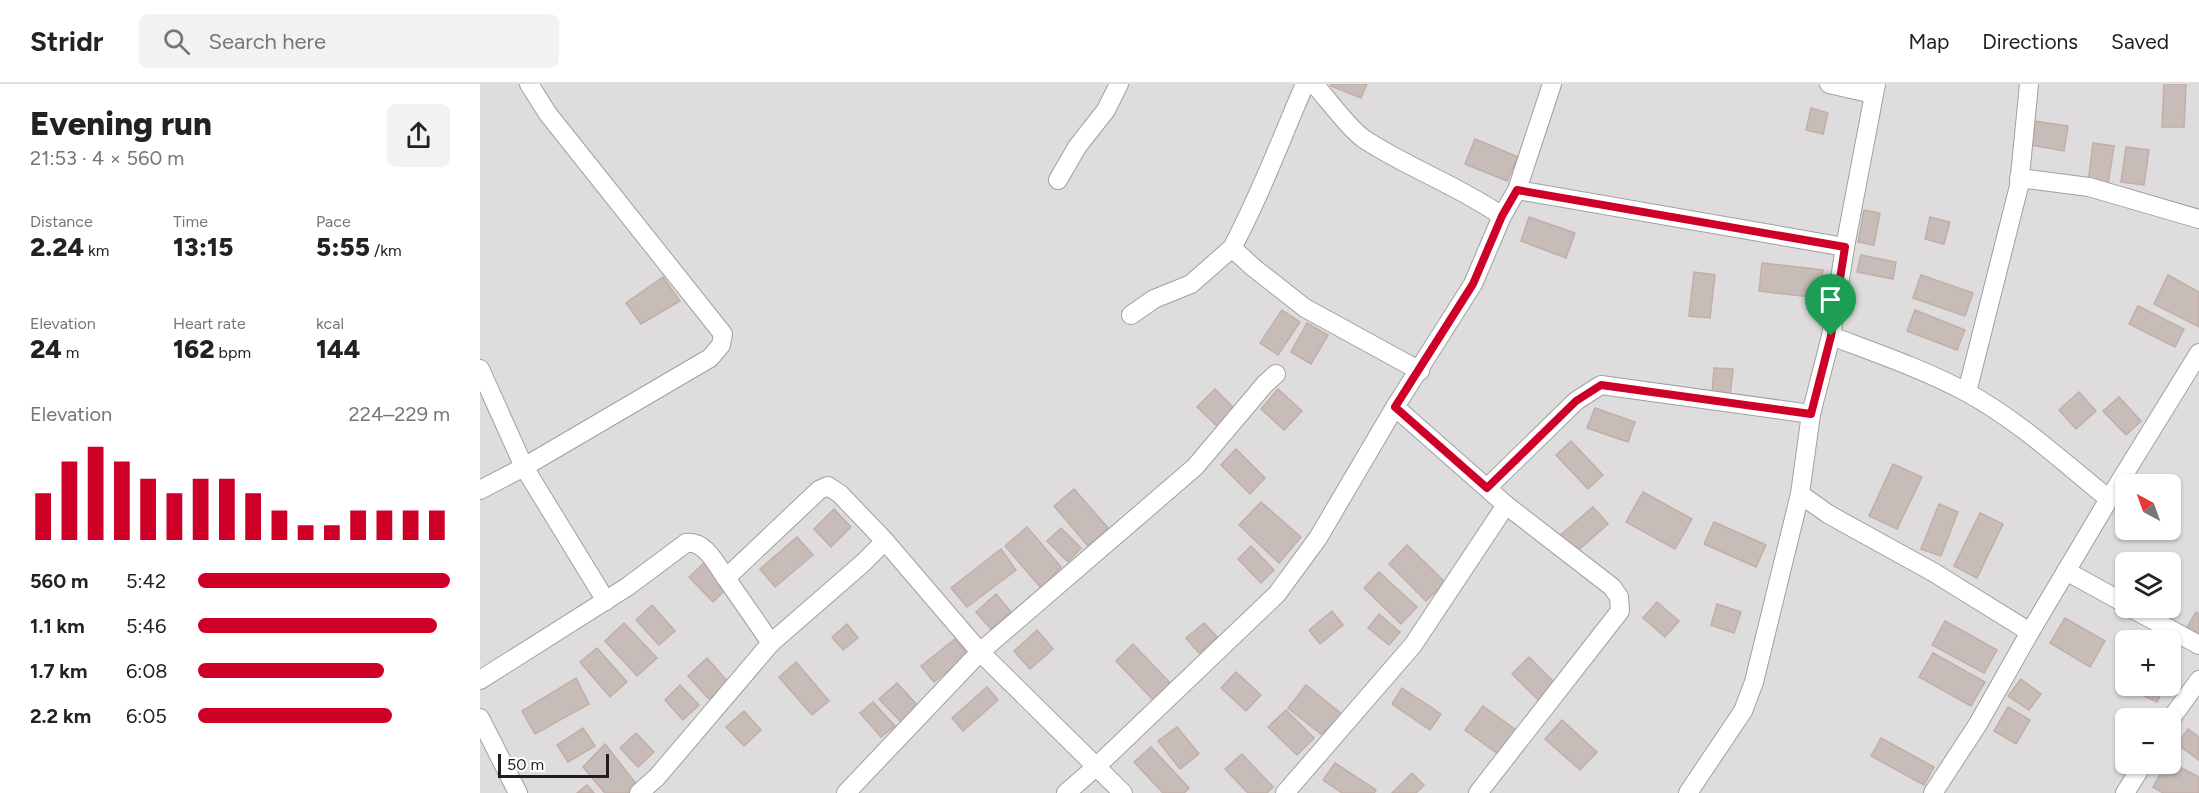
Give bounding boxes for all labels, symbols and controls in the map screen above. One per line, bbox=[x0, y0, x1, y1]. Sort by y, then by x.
search box bbox=[139, 14, 559, 68]
text: Stridr bbox=[30, 24, 103, 58]
icon: search bbox=[160, 25, 193, 58]
text: Search here bbox=[208, 28, 326, 55]
text: Map bbox=[1908, 29, 1949, 54]
text: Directions bbox=[1982, 29, 2078, 54]
text: Saved bbox=[2111, 29, 2169, 54]
text: Evening run bbox=[30, 104, 212, 143]
button: share bbox=[387, 104, 450, 167]
text: 21:53 · 4 × 560 m bbox=[30, 146, 184, 170]
text: Distance bbox=[30, 212, 93, 231]
text: Time bbox=[173, 212, 208, 231]
text: Pace bbox=[316, 212, 351, 231]
text: 2.24 bbox=[30, 231, 84, 263]
text: 13:15 bbox=[173, 231, 233, 263]
text: 5:55 bbox=[316, 231, 370, 263]
text: km bbox=[84, 241, 109, 260]
text: /km bbox=[370, 241, 402, 260]
pin bbox=[1805, 274, 1856, 336]
icon: arrive bbox=[1814, 283, 1847, 316]
text: Elevation bbox=[30, 314, 96, 333]
text: Heart rate bbox=[173, 314, 246, 333]
text: kcal bbox=[316, 314, 344, 333]
text: 24 bbox=[30, 333, 62, 365]
text: 162 bbox=[173, 333, 215, 365]
text: 144 bbox=[316, 333, 360, 365]
text: m bbox=[62, 343, 79, 362]
text: bpm bbox=[215, 343, 251, 362]
text: Elevation bbox=[30, 402, 112, 426]
text: 224–229 m bbox=[349, 402, 450, 426]
north arrow bbox=[2115, 474, 2181, 540]
map controls bbox=[2115, 474, 2181, 774]
button: layers bbox=[2115, 552, 2181, 618]
text: 560 m bbox=[30, 569, 88, 593]
text: 5:42 bbox=[126, 569, 166, 593]
text: 1.1 km bbox=[30, 614, 85, 638]
text: 5:46 bbox=[126, 614, 166, 638]
button: + bbox=[2115, 630, 2181, 696]
text: 1.7 km bbox=[30, 659, 87, 683]
text: 6:08 bbox=[126, 659, 167, 683]
text: 2.2 km bbox=[30, 704, 91, 728]
text: 6:05 bbox=[126, 704, 167, 728]
button: − bbox=[2115, 708, 2181, 774]
scale bar bbox=[498, 751, 609, 778]
text: 50 m bbox=[507, 755, 544, 774]

